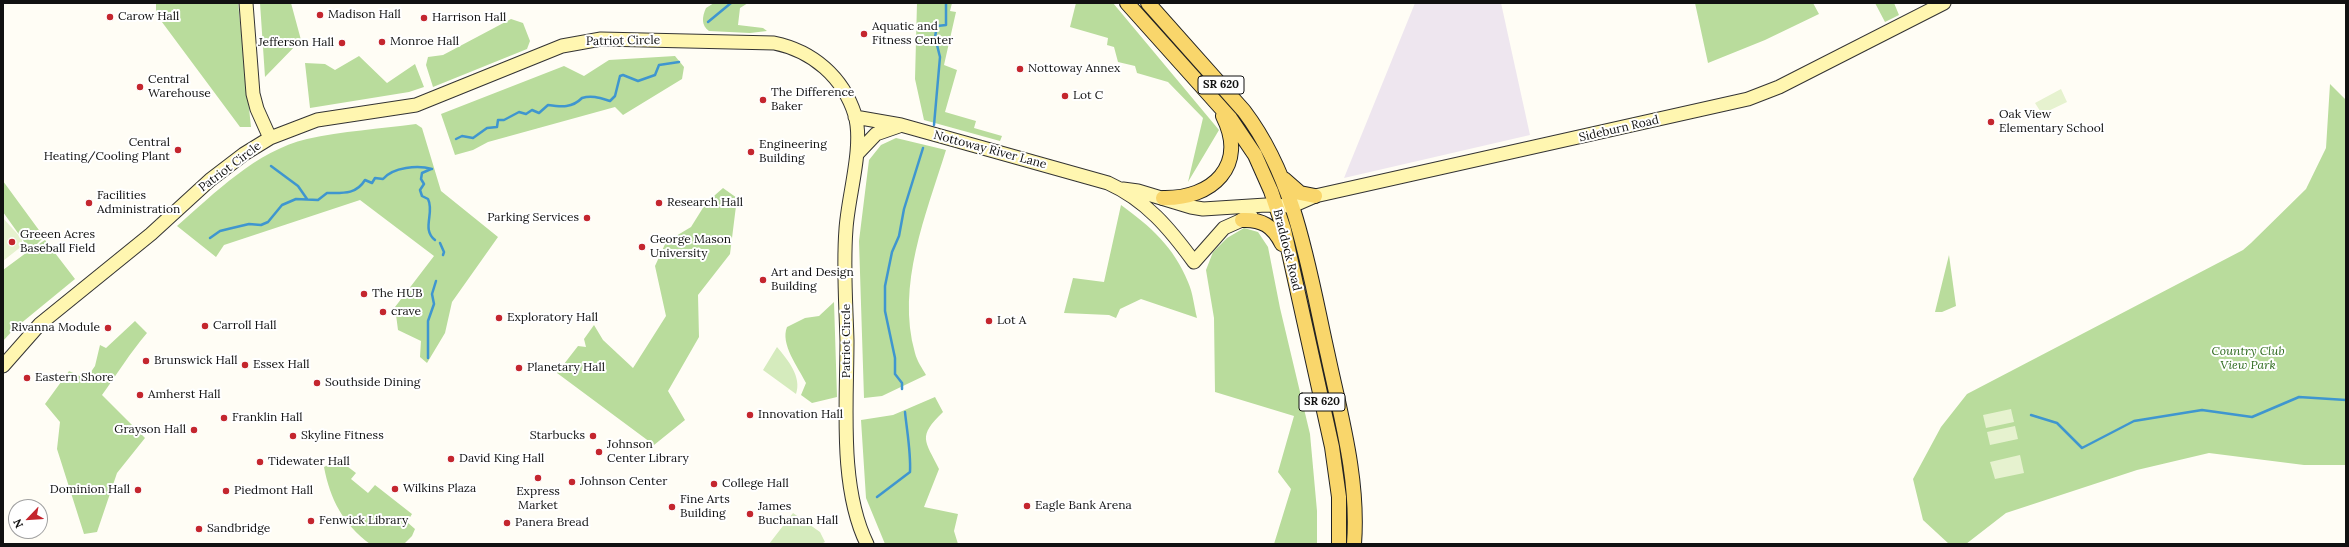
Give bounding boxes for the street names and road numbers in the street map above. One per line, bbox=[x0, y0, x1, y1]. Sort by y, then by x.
street label: Patriot Circle bbox=[586, 33, 660, 49]
road number: SR 620 bbox=[1198, 76, 1244, 94]
street label: Sideburn Road bbox=[1578, 113, 1660, 145]
street label: Nottoway River Lane bbox=[932, 128, 1048, 172]
street label: Patriot Circle bbox=[196, 139, 264, 195]
street label: Braddock Road bbox=[1270, 208, 1304, 292]
street label: Patriot Circle bbox=[840, 304, 854, 378]
road number: SR 620 bbox=[1299, 393, 1345, 411]

